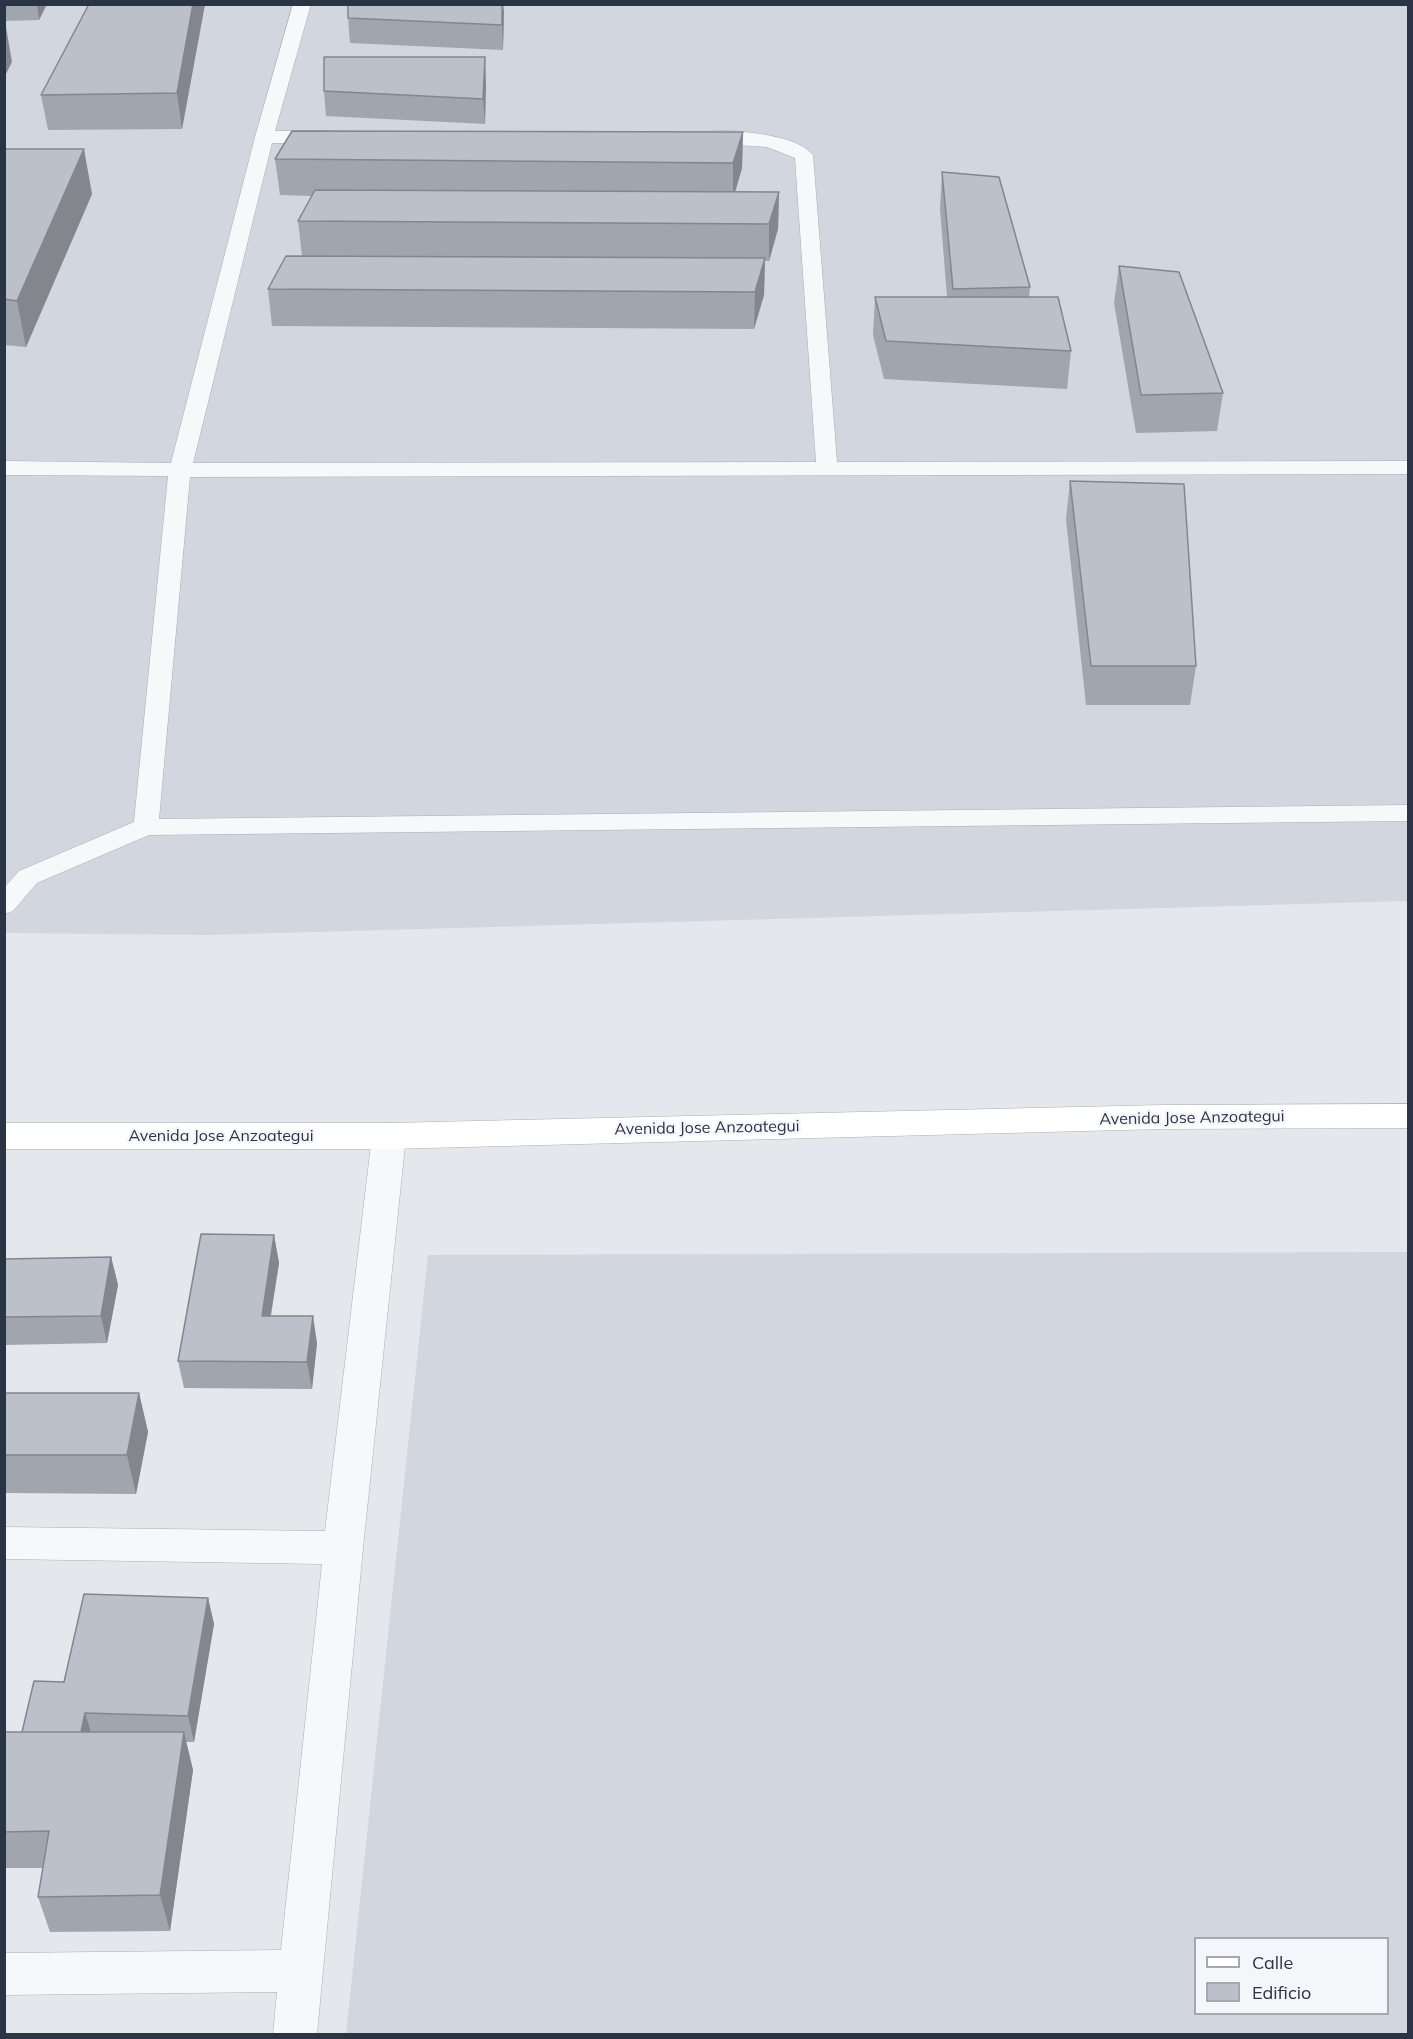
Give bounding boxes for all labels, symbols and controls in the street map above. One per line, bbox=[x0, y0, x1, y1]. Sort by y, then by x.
street label: Avenida Jose Anzoategui bbox=[1099, 1107, 1285, 1129]
street label: Avenida Jose Anzoategui bbox=[614, 1117, 800, 1139]
street label: Avenida Jose Anzoategui bbox=[128, 1126, 314, 1146]
legend bbox=[1194, 1937, 1389, 2015]
text: Calle bbox=[1252, 1951, 1293, 1974]
text: Edificio bbox=[1252, 1981, 1311, 2004]

